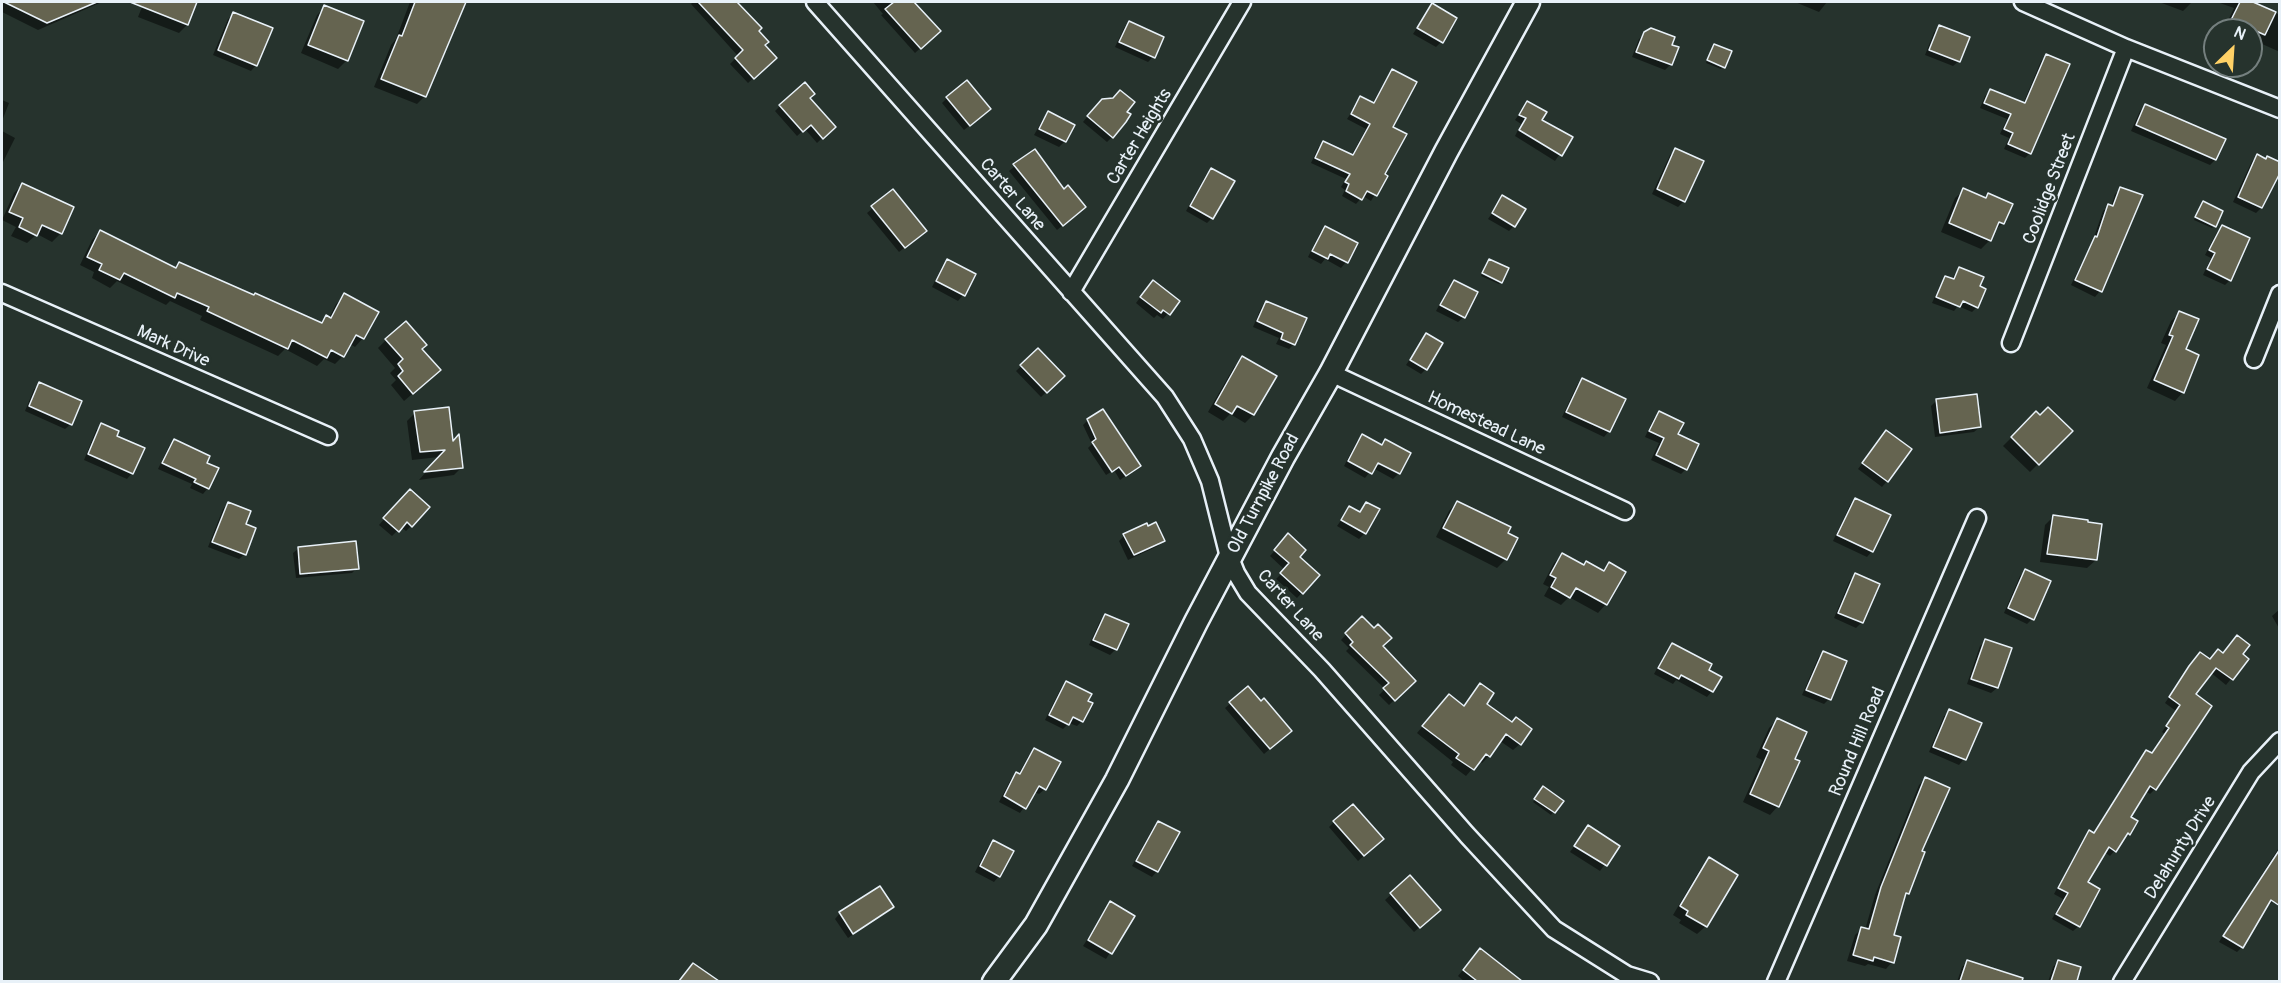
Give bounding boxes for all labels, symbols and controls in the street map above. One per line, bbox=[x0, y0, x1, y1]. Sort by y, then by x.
north arrow bbox=[2203, 18, 2263, 78]
text: N bbox=[2231, 22, 2249, 45]
street label: Carter Heights bbox=[1103, 85, 1177, 189]
street label: Coolidge Street bbox=[2019, 130, 2081, 248]
street label: Carter Lane bbox=[975, 154, 1049, 236]
street label: Mark Drive bbox=[133, 321, 213, 373]
street label: Homestead Lane bbox=[1424, 387, 1548, 461]
street label: Old Turnpike Road bbox=[1223, 430, 1305, 558]
street label: Carter Lane bbox=[1252, 566, 1328, 646]
street label: Round Hill Road bbox=[1825, 684, 1891, 800]
street label: Delahunty Drive bbox=[2141, 792, 2221, 904]

